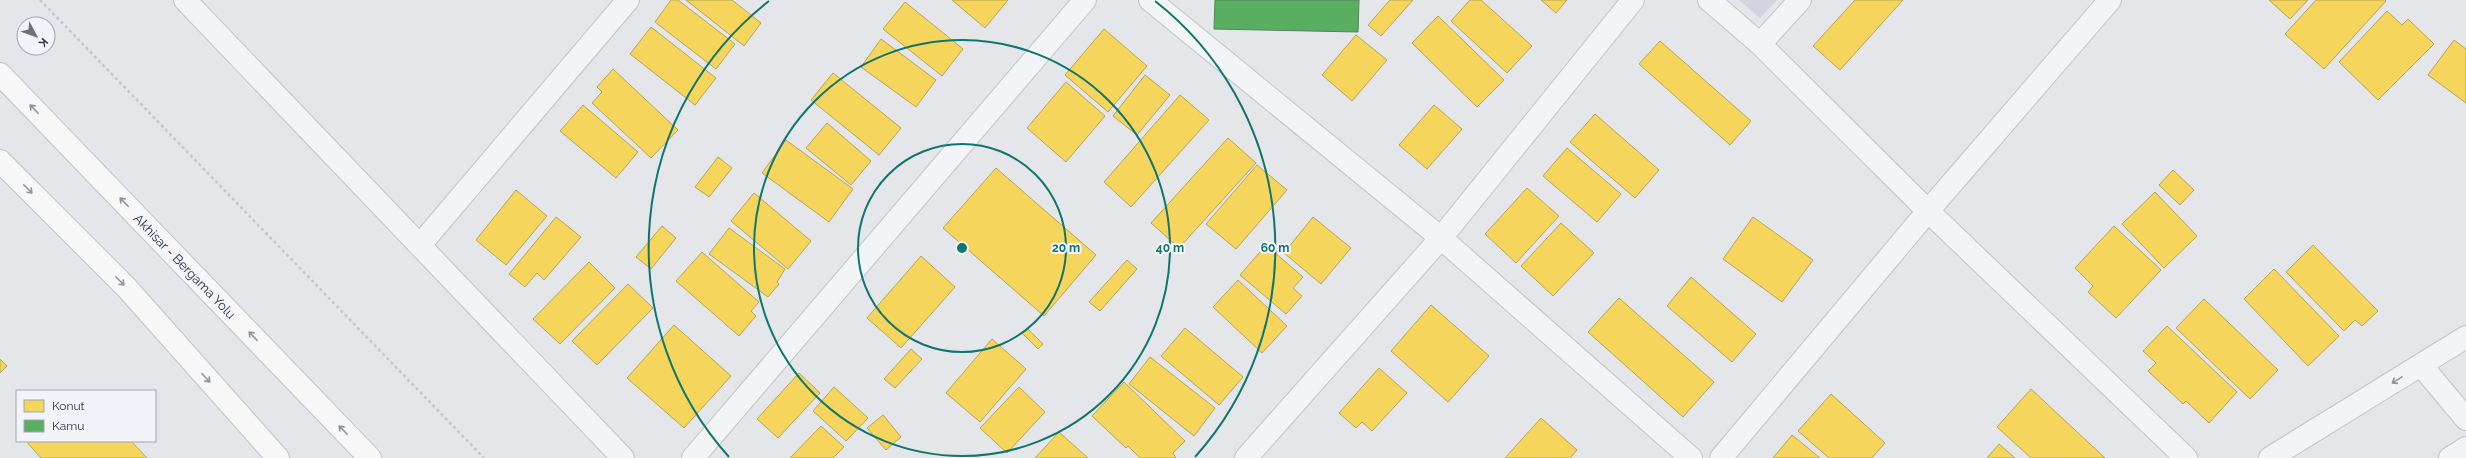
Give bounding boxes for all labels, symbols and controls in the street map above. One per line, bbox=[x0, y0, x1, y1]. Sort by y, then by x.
north arrow bbox=[16, 16, 56, 56]
text: K bbox=[35, 35, 50, 50]
one-way arrow bbox=[29, 104, 38, 114]
one-way arrow bbox=[23, 184, 33, 194]
one-way arrow bbox=[119, 197, 129, 207]
street label: Akhisar - Bergama Yolu bbox=[131, 211, 239, 322]
centre of rings bbox=[955, 241, 969, 255]
text: 20 m bbox=[1052, 241, 1080, 255]
text: 40 m bbox=[1156, 241, 1184, 255]
text: 60 m bbox=[1261, 241, 1289, 255]
one-way arrow bbox=[115, 276, 125, 286]
one-way arrow bbox=[248, 331, 258, 341]
one-way arrow bbox=[202, 372, 211, 383]
one-way arrow bbox=[2391, 376, 2403, 384]
legend bbox=[16, 390, 156, 442]
text: Konut bbox=[52, 399, 85, 413]
text: Kamu bbox=[52, 419, 84, 433]
one-way arrow bbox=[338, 425, 348, 435]

